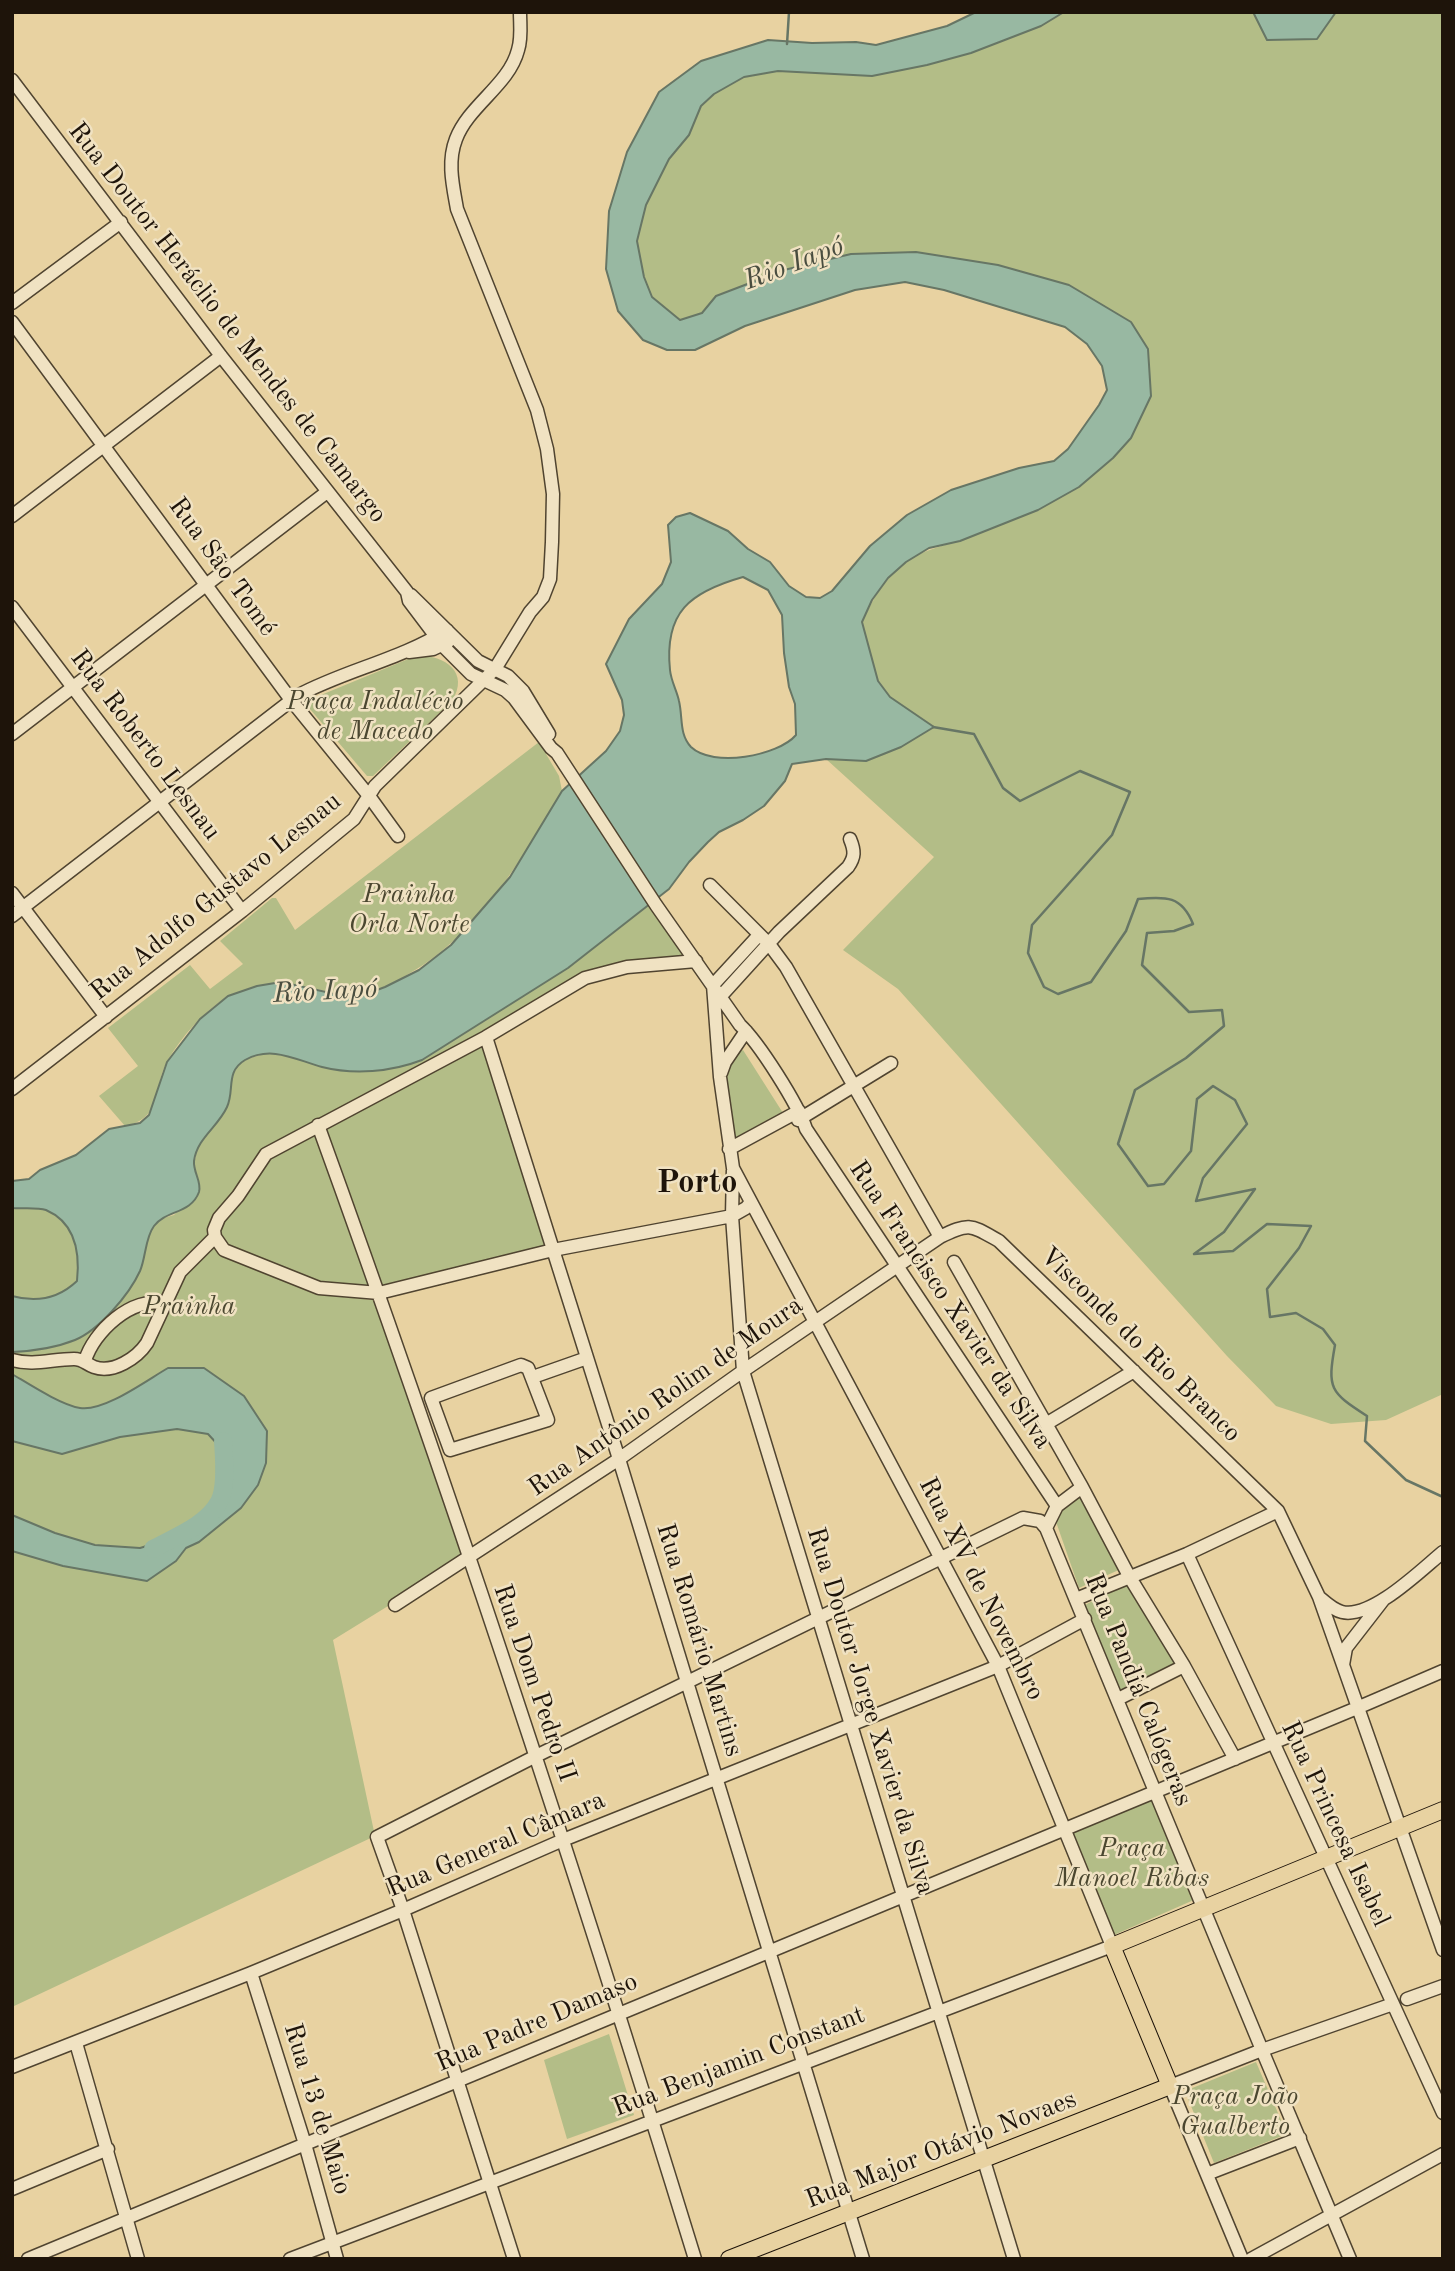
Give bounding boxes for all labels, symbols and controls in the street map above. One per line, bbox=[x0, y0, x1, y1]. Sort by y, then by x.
street label: Rua Doutor Heráclio de Mendes de Camargo bbox=[61, 116, 393, 530]
water label: Rio Iapó bbox=[739, 230, 849, 298]
street label: Rua São Tomé bbox=[161, 491, 283, 643]
street label: Rua Roberto Lesnau bbox=[63, 643, 227, 847]
park label: Praça Indalécio de Macedo bbox=[286, 686, 464, 748]
street label: Rua Adolfo Gustavo Lesnau bbox=[84, 786, 348, 1008]
park label: Prainha Orla Norte bbox=[348, 879, 470, 940]
water label: Rio Iapó bbox=[272, 972, 378, 1012]
street label: Rua Francisco Xavier da Silva bbox=[842, 1155, 1058, 1455]
district label: Porto bbox=[656, 1163, 738, 1203]
street label: Visconde do Rio Branco bbox=[1033, 1241, 1247, 1449]
street label: Rua Antônio Rolim de Moura bbox=[523, 1290, 809, 1504]
park label: Prainha bbox=[143, 1291, 235, 1323]
street label: Rua XV de Novembro bbox=[911, 1472, 1051, 1706]
street label: Rua Romário Martins bbox=[649, 1520, 749, 1760]
street label: Rua Doutor Jorge Xavier da Silva bbox=[799, 1524, 941, 1898]
street label: Rua Pandiá Calógeras bbox=[1077, 1569, 1199, 1811]
street label: Rua Dom Pedro II bbox=[486, 1580, 582, 1786]
street label: Rua Princesa Isabel bbox=[1274, 1716, 1396, 1932]
street label: Rua General Câmara bbox=[382, 1785, 610, 1905]
park label: Praça Manoel Ribas bbox=[1055, 1833, 1209, 1895]
street label: Rua Padre Damaso bbox=[431, 1966, 643, 2080]
street label: Rua Benjamin Constant bbox=[609, 2000, 869, 2124]
street label: Rua 13 de Maio bbox=[276, 2020, 358, 2198]
park label: Praça João Gualberto bbox=[1172, 2081, 1298, 2142]
street label: Rua Major Otávio Novaes bbox=[801, 2084, 1081, 2216]

